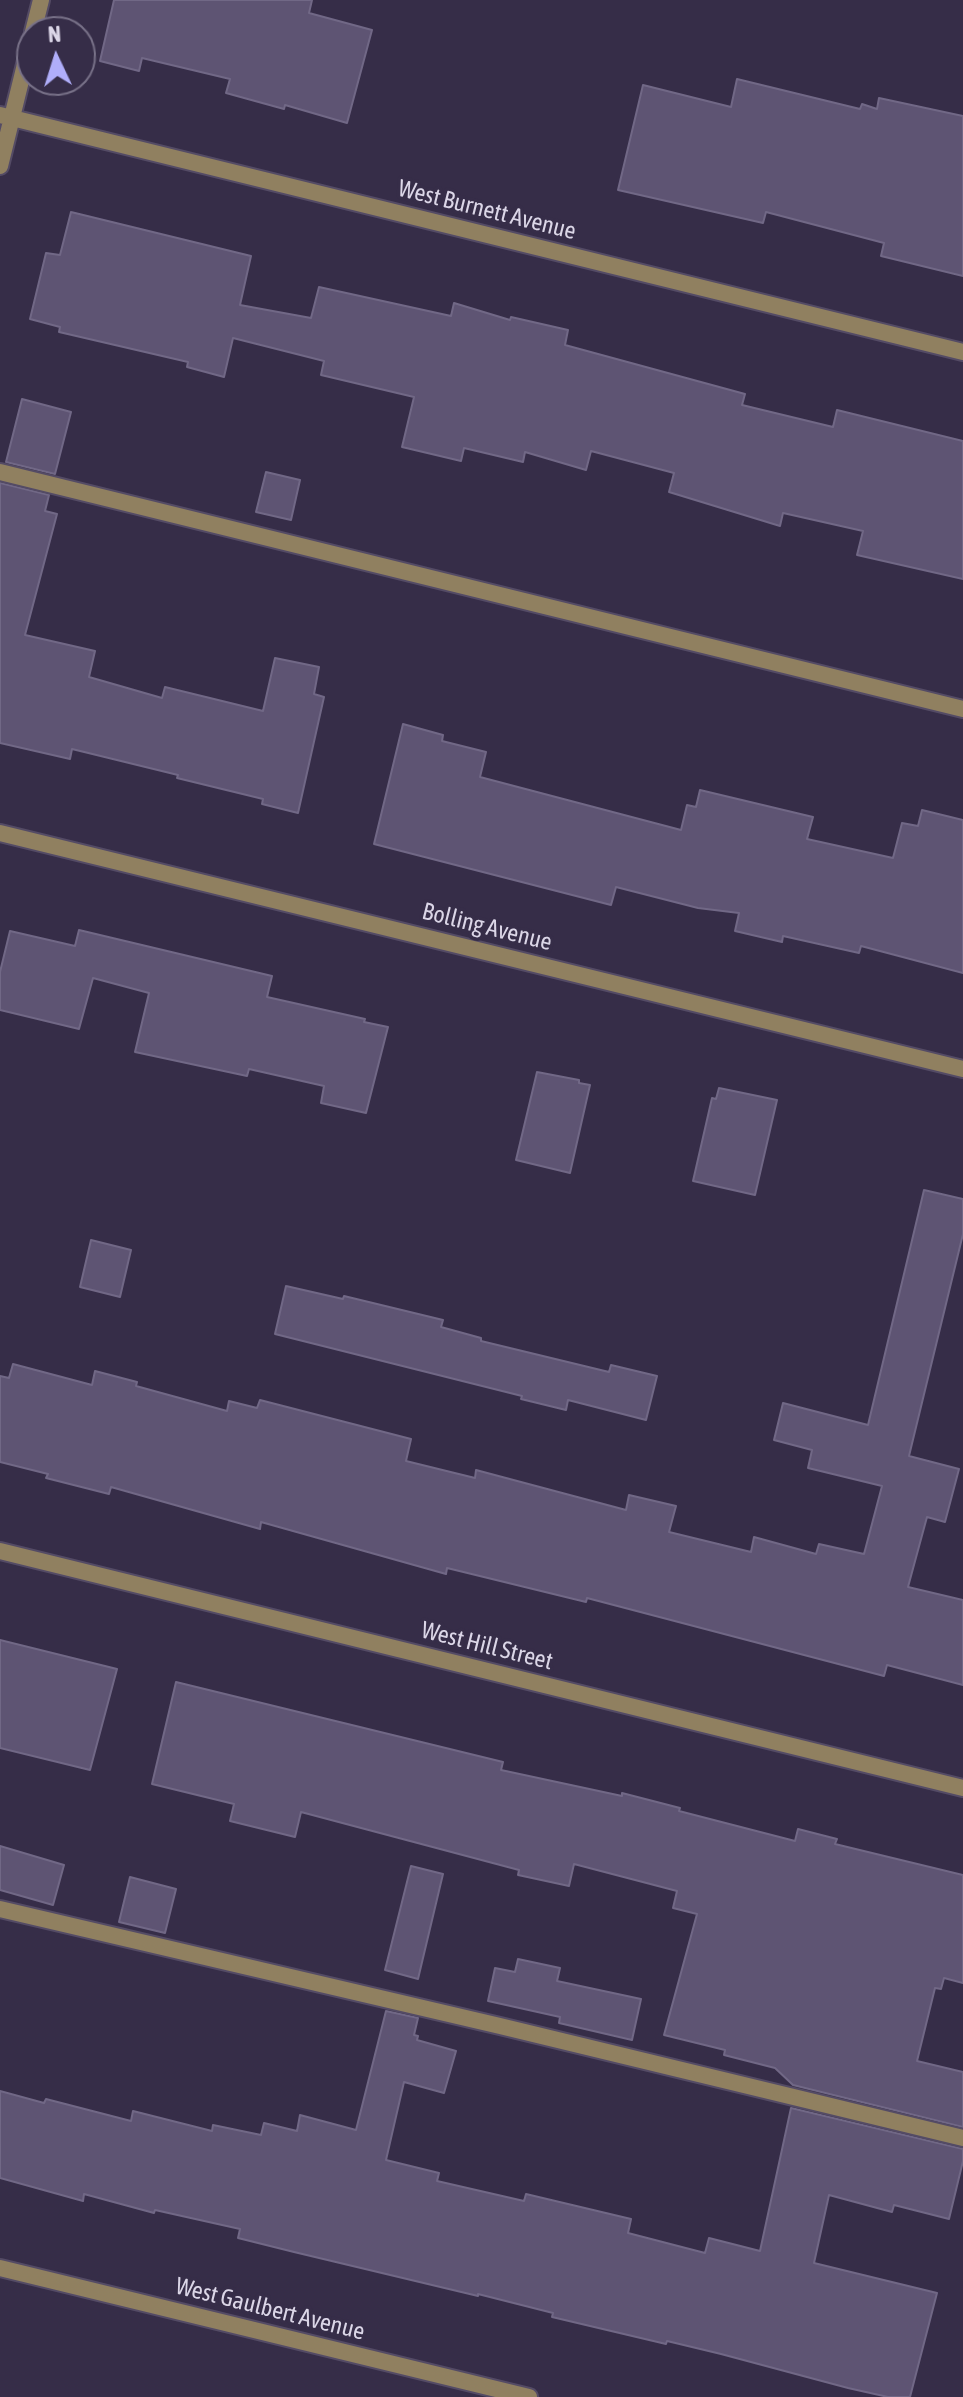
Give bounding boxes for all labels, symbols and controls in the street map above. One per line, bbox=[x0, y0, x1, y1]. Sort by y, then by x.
north arrow bbox=[16, 16, 96, 96]
text: N bbox=[47, 21, 62, 47]
street label: West Burnett Avenue bbox=[395, 174, 579, 246]
street label: Bolling Avenue bbox=[419, 897, 555, 957]
street label: West Hill Street bbox=[418, 1616, 556, 1676]
street label: West Gaulbert Avenue bbox=[172, 2272, 368, 2346]

